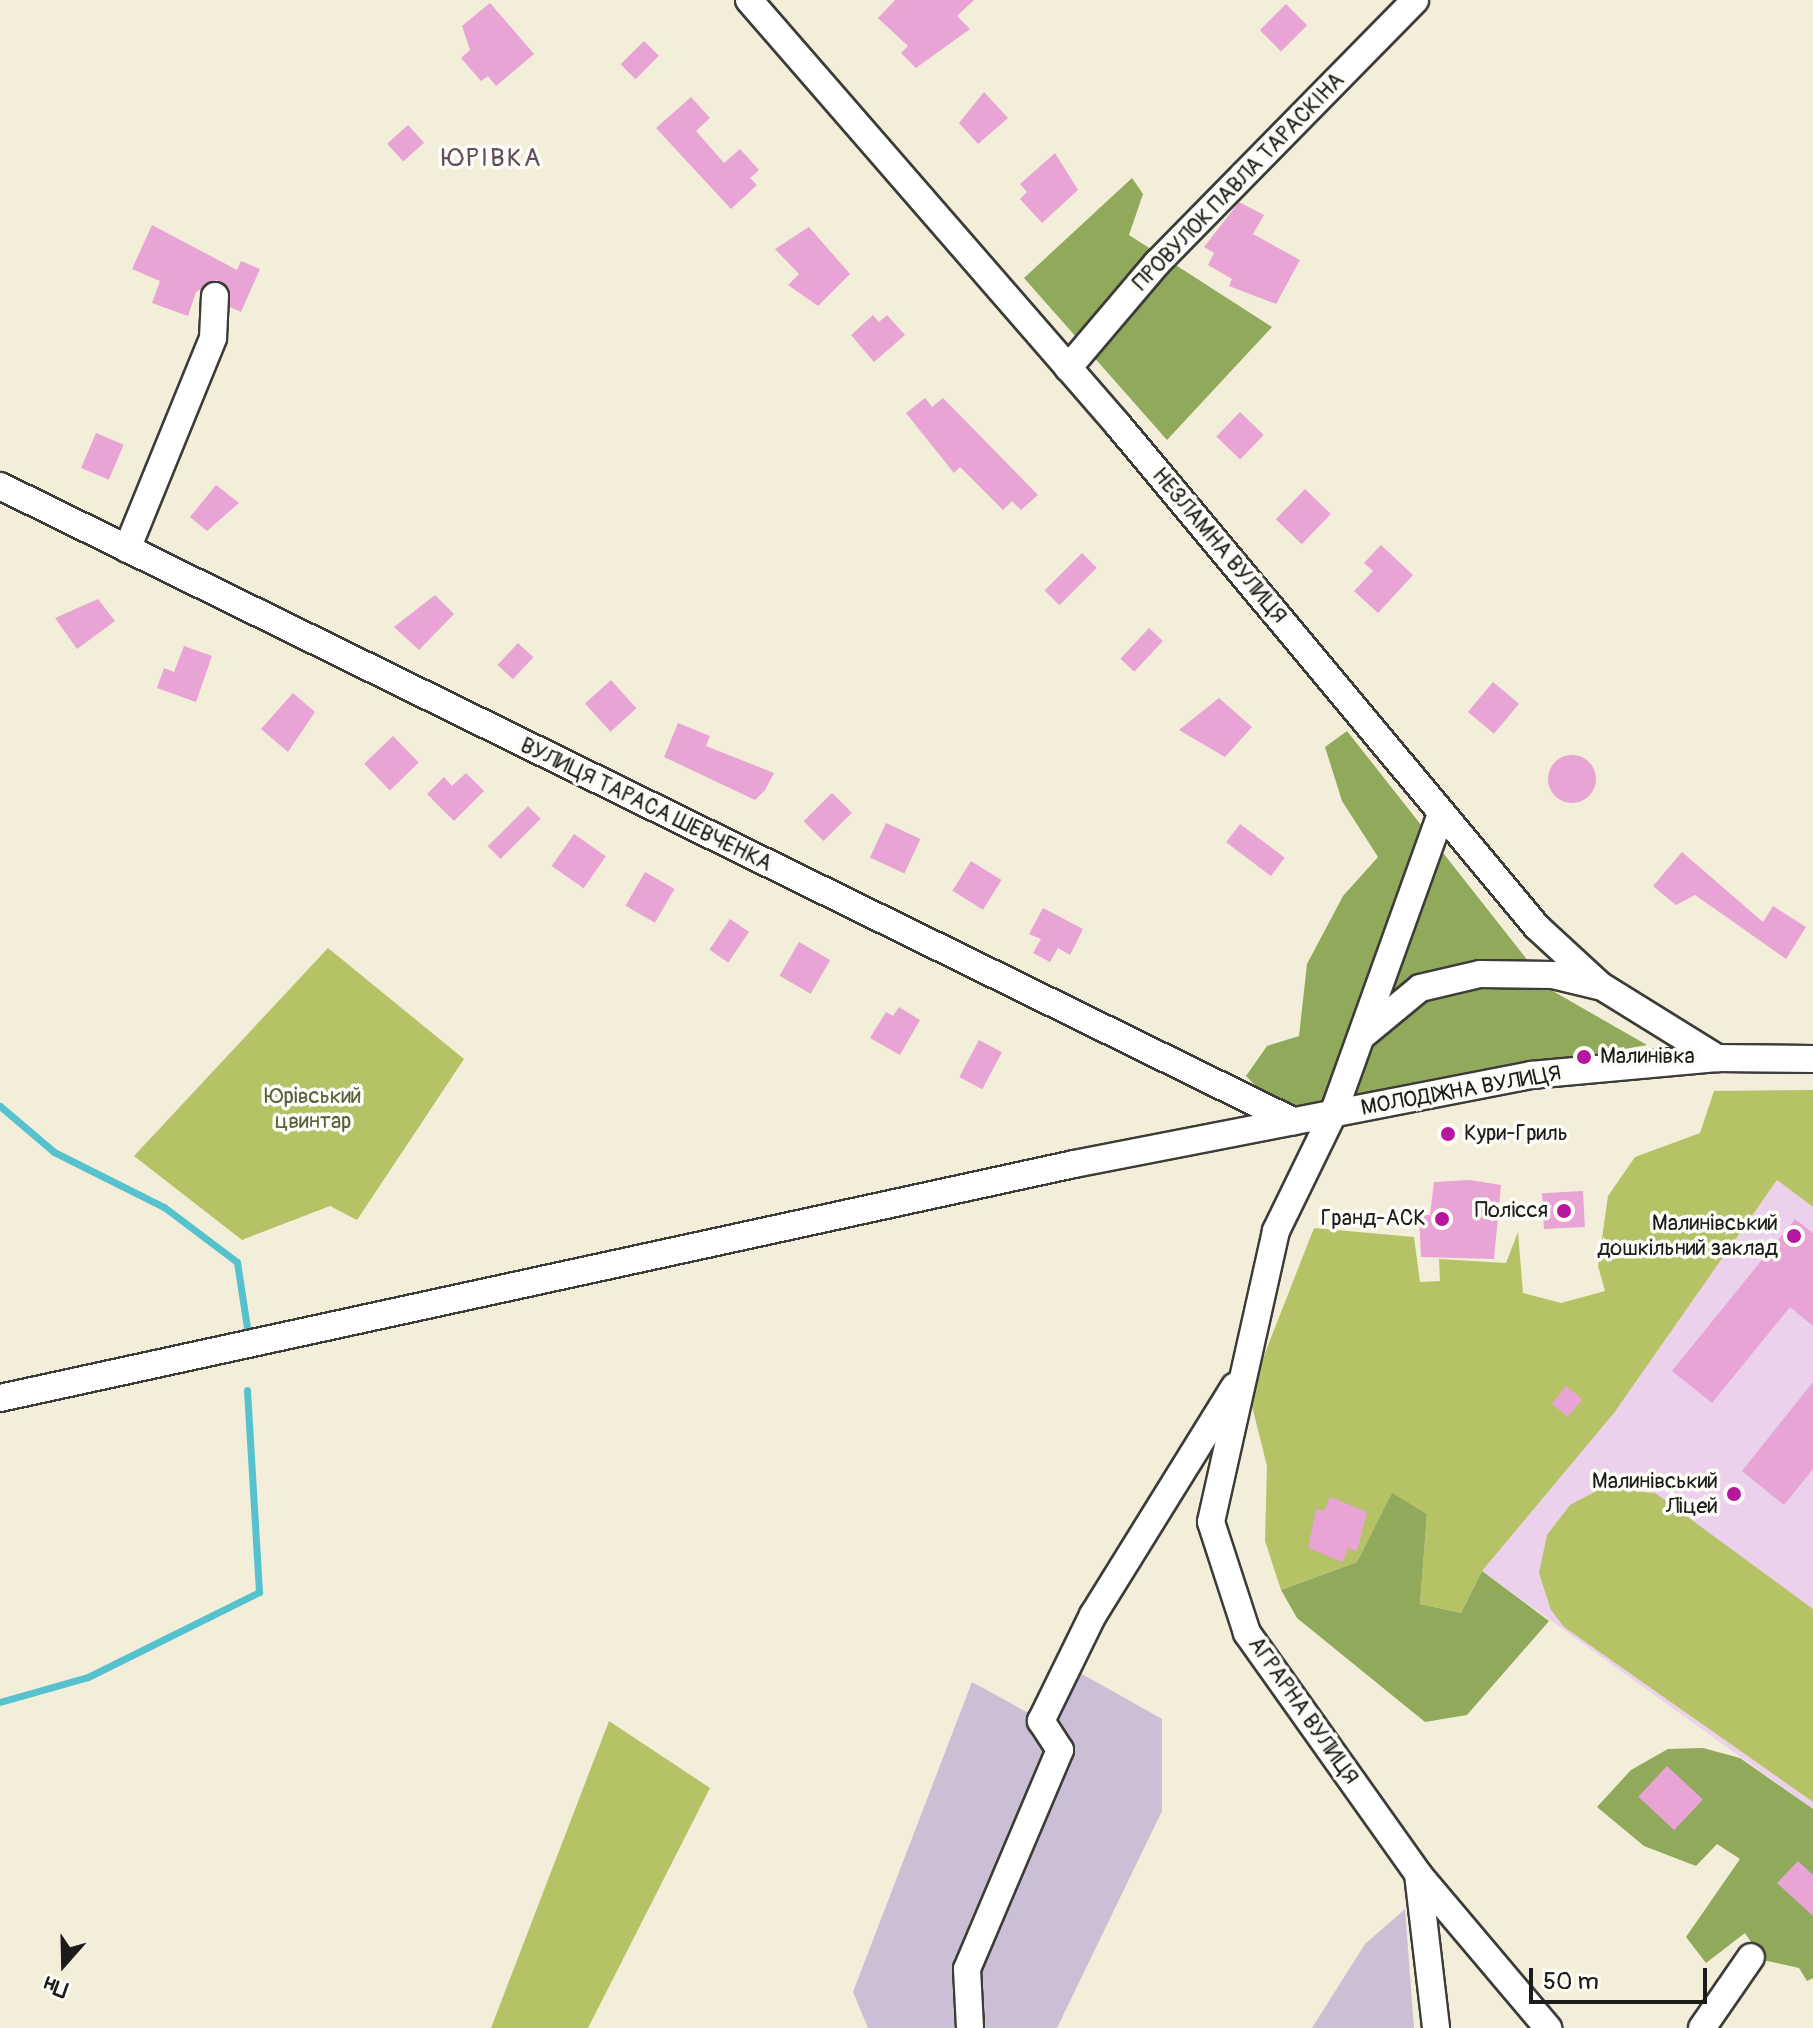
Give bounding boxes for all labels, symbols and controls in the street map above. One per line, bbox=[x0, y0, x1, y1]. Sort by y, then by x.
street label: ПРОВУЛОК ПАВЛА ТАРАСКІНА bbox=[1128, 67, 1350, 297]
district label: ЮРІВКА bbox=[441, 143, 543, 175]
street label: НЕЗЛАМНА ВУЛИЦЯ bbox=[1146, 463, 1292, 629]
street label: ВУЛИЦЯ ТАРАСА ШЕВЧЕНКА bbox=[516, 732, 776, 878]
place label: Малинівка bbox=[1600, 1044, 1695, 1070]
marker: Малинівка bbox=[1575, 1048, 1593, 1066]
street label: МОЛОДІЖНА ВУЛИЦЯ bbox=[1359, 1060, 1563, 1122]
park label: Юрівський цвинтар bbox=[264, 1083, 362, 1134]
place label: Кури-Гриль bbox=[1464, 1121, 1568, 1147]
marker: Кури-Гриль bbox=[1439, 1125, 1457, 1143]
place label: Полісся bbox=[1475, 1198, 1548, 1224]
marker: Полісся bbox=[1555, 1202, 1573, 1220]
place label: Гранд-АСК bbox=[1321, 1206, 1426, 1232]
marker: Гранд-АСК bbox=[1433, 1210, 1451, 1228]
place label: Малинівський дошкільний заклад bbox=[1597, 1210, 1778, 1262]
marker: Малинівський дошкільний заклад bbox=[1785, 1227, 1803, 1245]
place label: Малинівський Ліцей bbox=[1592, 1468, 1718, 1520]
marker: Малинівський Ліцей bbox=[1725, 1485, 1743, 1503]
street label: АГРАРНА ВУЛИЦЯ bbox=[1242, 1632, 1364, 1790]
north arrow bbox=[24, 1924, 104, 2004]
scale bar bbox=[1533, 1952, 1711, 2002]
text: 50 m bbox=[1543, 1967, 1599, 1996]
text: Пн bbox=[40, 1969, 72, 2004]

